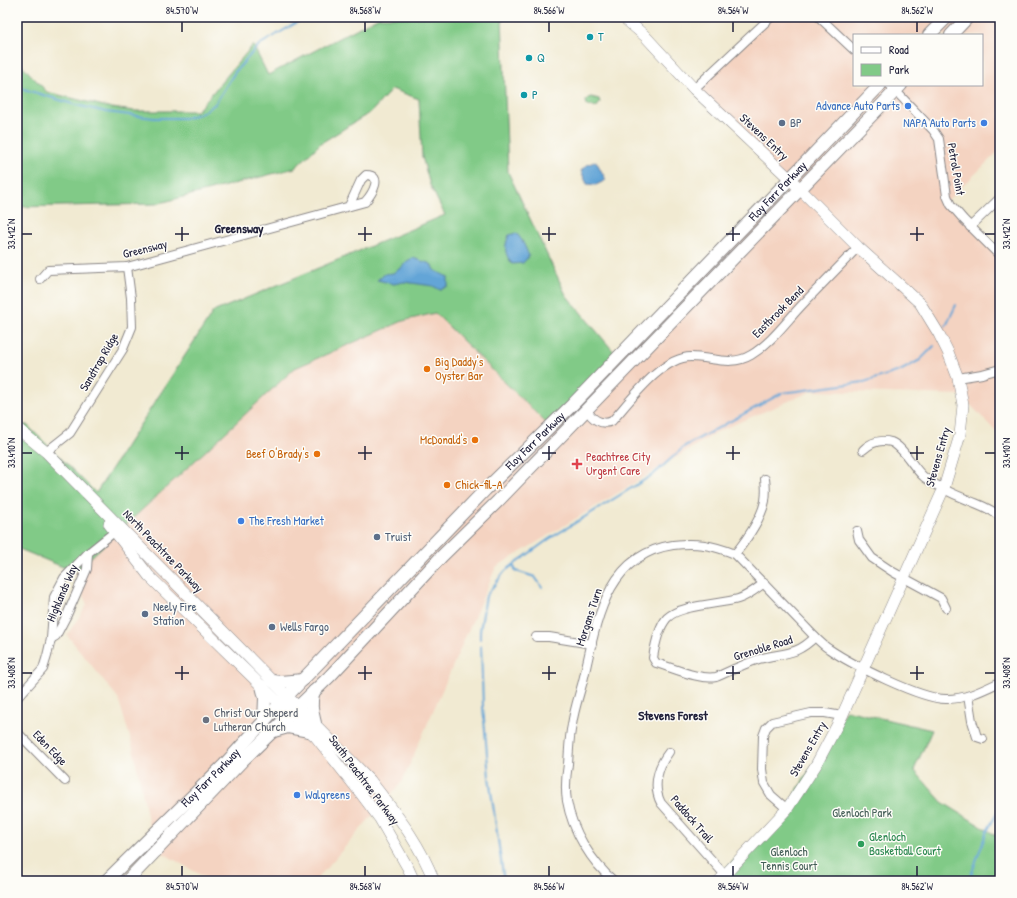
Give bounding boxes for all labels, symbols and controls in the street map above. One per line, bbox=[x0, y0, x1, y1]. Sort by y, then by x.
text: 84.570°W bbox=[166, 4, 199, 17]
text: 84.568°W bbox=[349, 4, 381, 17]
text: 84.566°W bbox=[534, 4, 565, 17]
text: 84.564°W bbox=[718, 4, 749, 17]
text: 84.562°W bbox=[901, 4, 934, 17]
place label: T bbox=[598, 28, 604, 45]
marker: T bbox=[585, 32, 595, 42]
legend bbox=[853, 34, 983, 86]
text: Road bbox=[889, 41, 909, 58]
place label: Q bbox=[537, 49, 545, 66]
marker: Q bbox=[524, 53, 534, 63]
text: Park bbox=[889, 61, 909, 78]
place label: P bbox=[532, 86, 538, 103]
marker: P bbox=[519, 90, 529, 100]
place label: Advance Auto Parts bbox=[816, 97, 900, 114]
marker: Advance Auto Parts bbox=[903, 101, 913, 111]
street label: Stevens Entry bbox=[736, 109, 793, 164]
place label: BP bbox=[790, 114, 802, 131]
place label: NAPA Auto Parts bbox=[903, 114, 976, 131]
marker: BP bbox=[777, 118, 787, 128]
marker: NAPA Auto Parts bbox=[979, 118, 989, 128]
street label: Petrol Point bbox=[944, 141, 970, 197]
street label: Floy Farr Parkway bbox=[744, 157, 810, 225]
text: 33.412°N bbox=[5, 219, 18, 249]
district label: Greensway bbox=[214, 219, 264, 238]
text: 33.412°N bbox=[1000, 219, 1013, 249]
street label: Greensway bbox=[121, 235, 169, 262]
street label: Eastbrook Bend bbox=[748, 282, 807, 341]
street label: Sandtrap Ridge bbox=[75, 329, 122, 394]
place label: Big Daddy's Oyster Bar bbox=[435, 353, 484, 384]
marker: Big Daddy's Oyster Bar bbox=[422, 364, 432, 374]
street label: Floy Farr Parkway bbox=[501, 407, 569, 474]
street label: Stevens Entry bbox=[921, 425, 954, 489]
place label: McDonald's bbox=[420, 431, 467, 448]
marker: McDonald's bbox=[470, 435, 480, 445]
text: 33.410°N bbox=[5, 438, 18, 468]
text: 33.410°N bbox=[1000, 438, 1013, 468]
place label: Beef O'Brady's bbox=[246, 445, 309, 462]
place label: Peachtree City Urgent Care bbox=[586, 448, 650, 479]
marker: Beef O'Brady's bbox=[312, 449, 322, 459]
marker: Peachtree City Urgent Care bbox=[571, 458, 583, 470]
place label: Chick-fil-A bbox=[455, 476, 503, 493]
marker: Chick-fil-A bbox=[442, 480, 452, 490]
street label: North Peachtree Parkway bbox=[119, 505, 207, 596]
place label: The Fresh Market bbox=[249, 512, 325, 529]
marker: The Fresh Market bbox=[236, 516, 246, 526]
place label: Truist bbox=[385, 528, 412, 545]
marker: Truist bbox=[372, 532, 382, 542]
street label: Highlands Way bbox=[42, 561, 81, 624]
street label: Morgans Turn bbox=[571, 586, 606, 648]
place label: Neely Fire Station bbox=[153, 598, 197, 629]
marker: Neely Fire Station bbox=[140, 609, 150, 619]
place label: Wells Fargo bbox=[280, 618, 329, 635]
marker: Wells Fargo bbox=[267, 622, 277, 632]
street label: Grenoble Road bbox=[731, 630, 795, 665]
text: 33.408°N bbox=[5, 657, 18, 689]
text: 33.408°N bbox=[1000, 657, 1013, 689]
place label: Christ Our Sheperd Lutheran Church bbox=[214, 704, 298, 735]
district label: Stevens Forest bbox=[638, 706, 708, 724]
marker: Christ Our Sheperd Lutheran Church bbox=[201, 715, 211, 725]
street label: Stevens Entry bbox=[785, 718, 830, 780]
street label: Eden Edge bbox=[29, 726, 72, 769]
street label: South Peachtree Parkway bbox=[325, 731, 404, 828]
street label: Floy Farr Parkway bbox=[176, 744, 243, 811]
place label: Walgreens bbox=[305, 786, 350, 803]
marker: Walgreens bbox=[292, 790, 302, 800]
street label: Paddock Trail bbox=[667, 791, 718, 847]
park label: Glenloch Park bbox=[832, 804, 892, 821]
place label: Glenloch Basketball Court bbox=[869, 828, 942, 859]
marker: Glenloch Basketball Court bbox=[856, 839, 866, 849]
park label: Glenloch Tennis Court bbox=[761, 843, 818, 874]
text: 84.570°W bbox=[166, 880, 199, 893]
text: 84.568°W bbox=[349, 880, 381, 893]
text: 84.566°W bbox=[534, 880, 565, 893]
text: 84.564°W bbox=[718, 880, 749, 893]
text: 84.562°W bbox=[901, 880, 934, 893]

